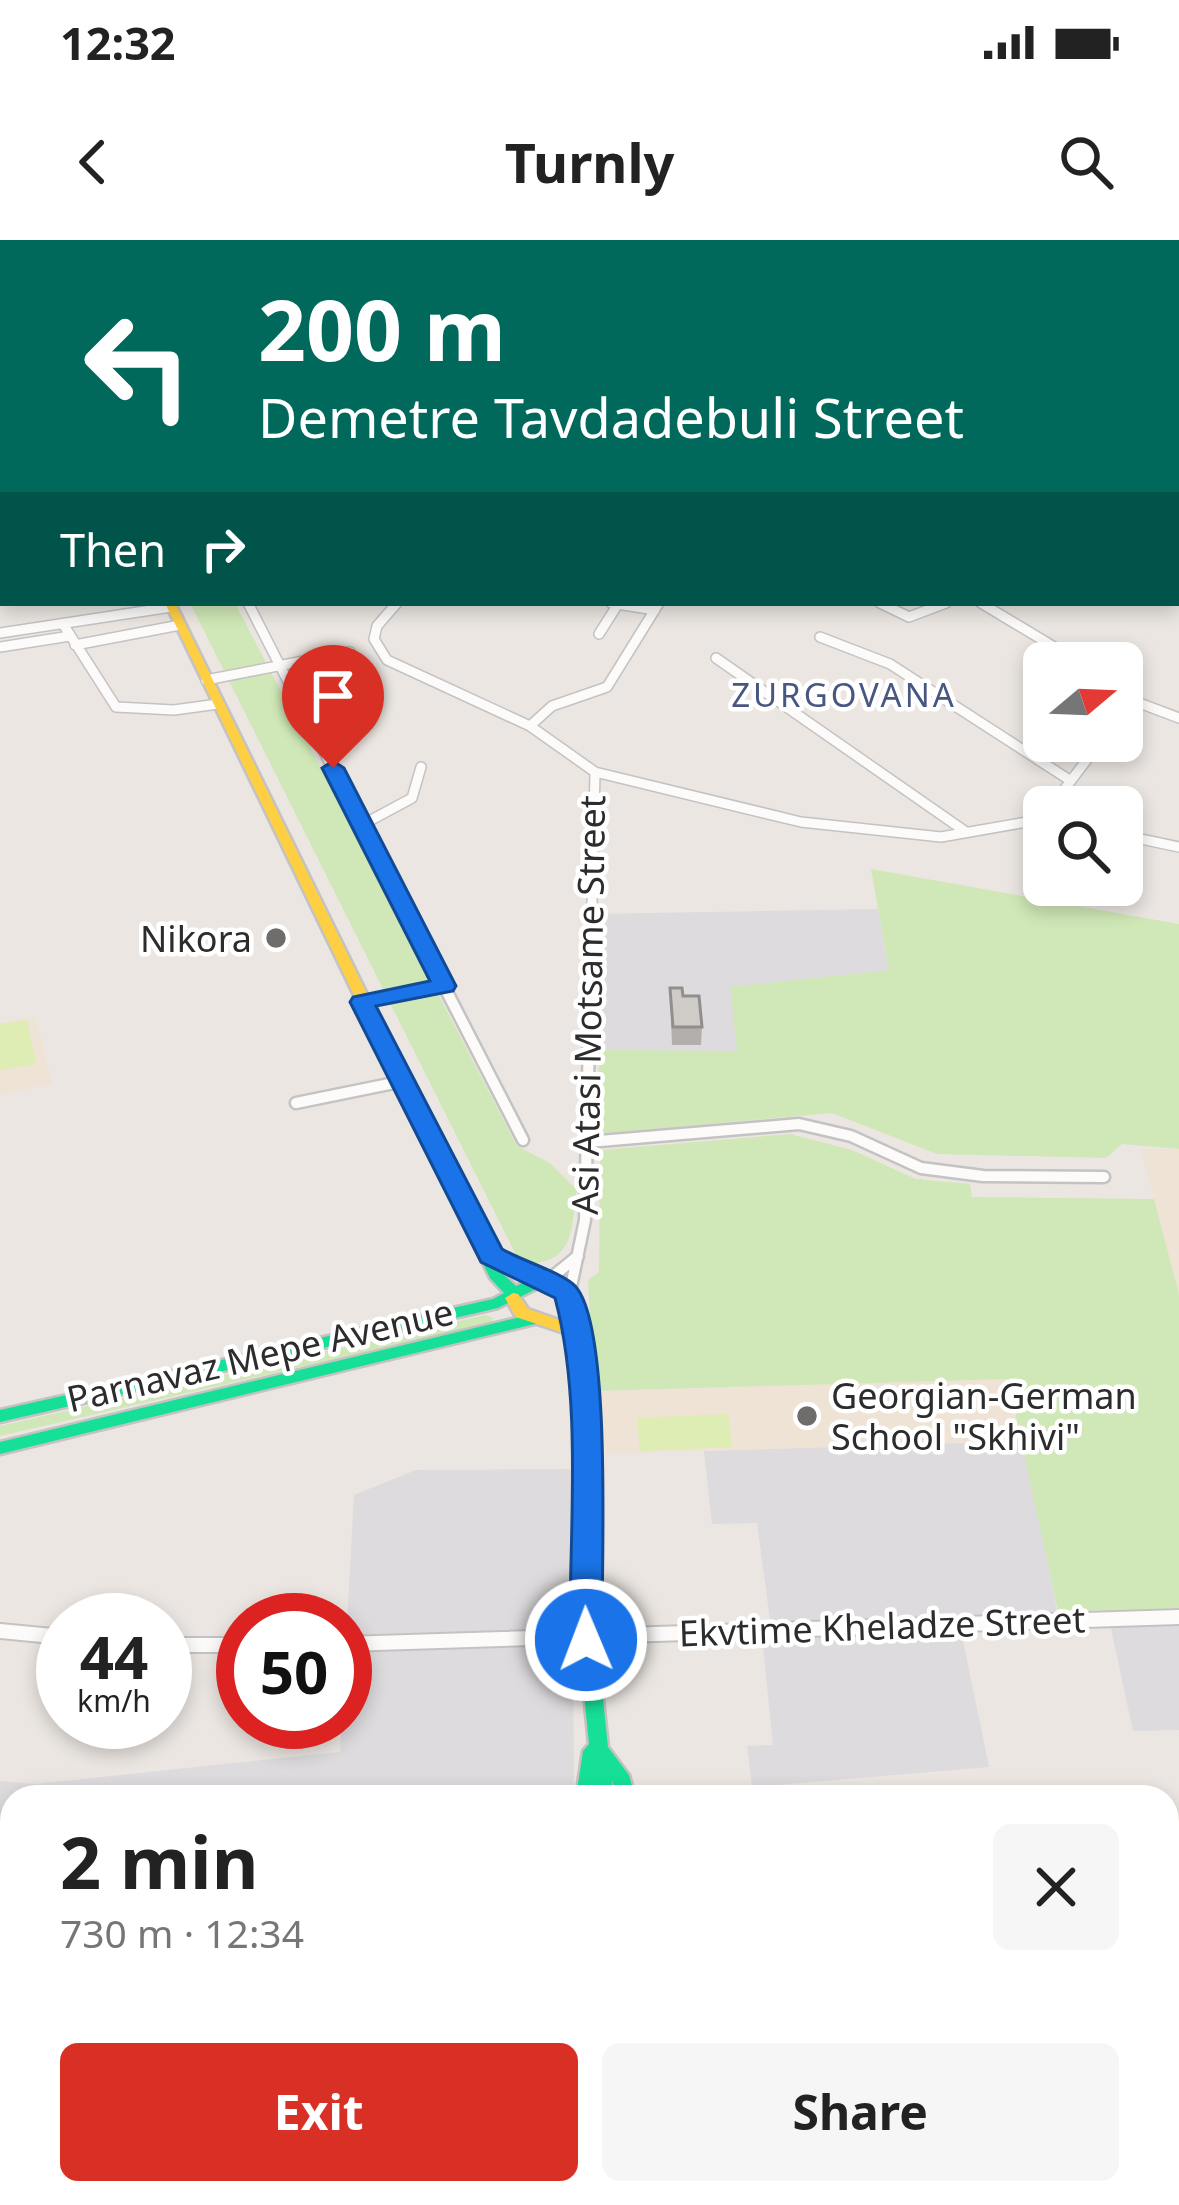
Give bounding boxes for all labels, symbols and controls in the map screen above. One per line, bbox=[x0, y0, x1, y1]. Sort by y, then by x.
text: 12:32 bbox=[60, 12, 176, 73]
text: Turnly bbox=[505, 125, 674, 199]
icon: back bbox=[60, 129, 126, 195]
icon: search bbox=[1053, 129, 1119, 195]
text: 200 m bbox=[258, 271, 506, 386]
icon: left bbox=[60, 288, 216, 444]
text: Demetre Tavdadebuli Street bbox=[258, 380, 964, 454]
icon: right bbox=[190, 516, 256, 582]
text: Then bbox=[60, 519, 166, 580]
north arrow bbox=[1023, 642, 1143, 762]
map controls bbox=[1023, 642, 1143, 906]
pin bbox=[282, 645, 384, 768]
icon: arrive bbox=[300, 663, 366, 729]
district label: ZURGOVANA bbox=[731, 672, 957, 717]
button: search bbox=[1023, 786, 1143, 906]
street label: Asi Atasi Motsame Street bbox=[560, 795, 616, 1215]
place label: Nikora bbox=[140, 914, 252, 963]
marker: Nikora bbox=[263, 925, 289, 951]
street label: Parnavaz Mepe Avenue bbox=[62, 1287, 458, 1423]
place label: Georgian-German School "Skhivi" bbox=[831, 1371, 1137, 1461]
marker: Georgian-German School "Skhivi" bbox=[794, 1403, 820, 1429]
position arrow bbox=[523, 1577, 649, 1703]
speed limit sign: 50 bbox=[216, 1593, 372, 1749]
street label: Ekvtime Kheladze Street bbox=[678, 1594, 1086, 1658]
text: 44 bbox=[80, 1615, 148, 1697]
text: km/h bbox=[77, 1680, 151, 1721]
text: 2 min bbox=[60, 1812, 258, 1910]
button: close bbox=[993, 1824, 1119, 1950]
text: 730 m · 12:34 bbox=[60, 1906, 304, 1959]
button: Exit bbox=[60, 2043, 578, 2181]
button: Share bbox=[602, 2043, 1119, 2181]

